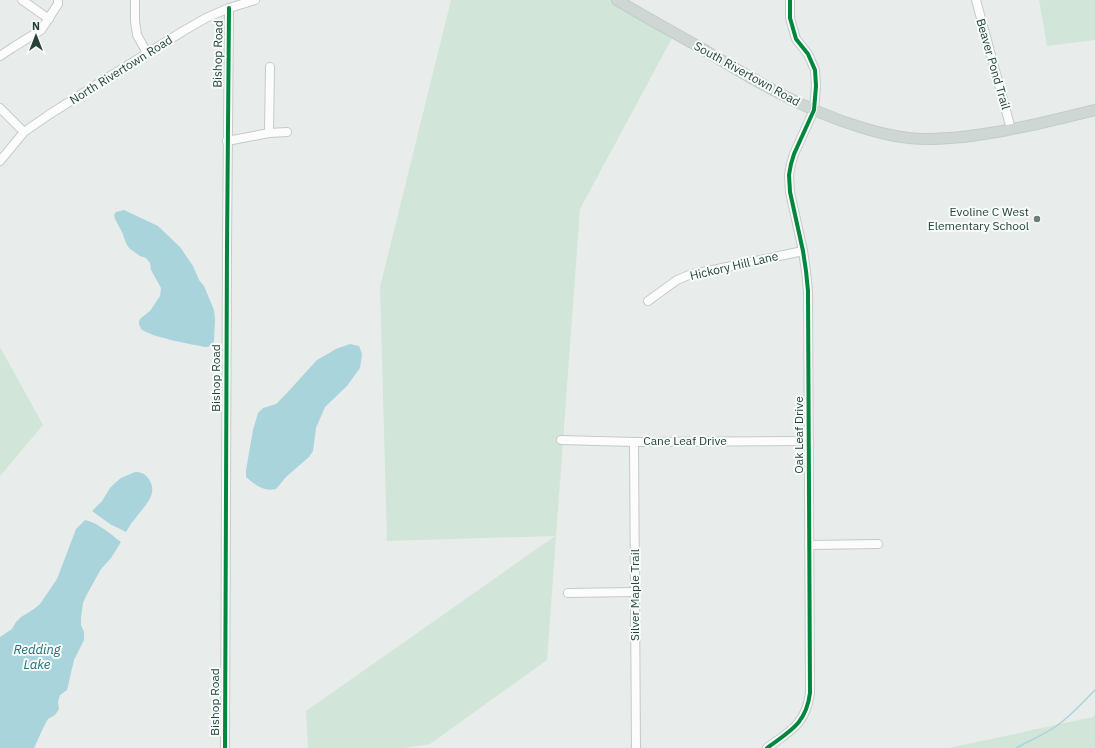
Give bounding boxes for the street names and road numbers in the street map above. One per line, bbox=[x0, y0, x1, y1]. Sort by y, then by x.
street label: Beaver Pond Trail bbox=[973, 17, 1014, 111]
street label: Bishop Road bbox=[209, 20, 226, 88]
street label: North Rivertown Road bbox=[67, 32, 175, 107]
street label: South Rivertown Road bbox=[691, 38, 803, 109]
street label: Hickory Hill Lane bbox=[688, 248, 780, 283]
street label: Bishop Road bbox=[208, 344, 223, 412]
street label: Oak Leaf Drive bbox=[791, 396, 806, 474]
street label: Cane Leaf Drive bbox=[643, 433, 727, 448]
street label: Silver Maple Trail bbox=[627, 549, 642, 641]
street label: Bishop Road bbox=[207, 668, 222, 736]

